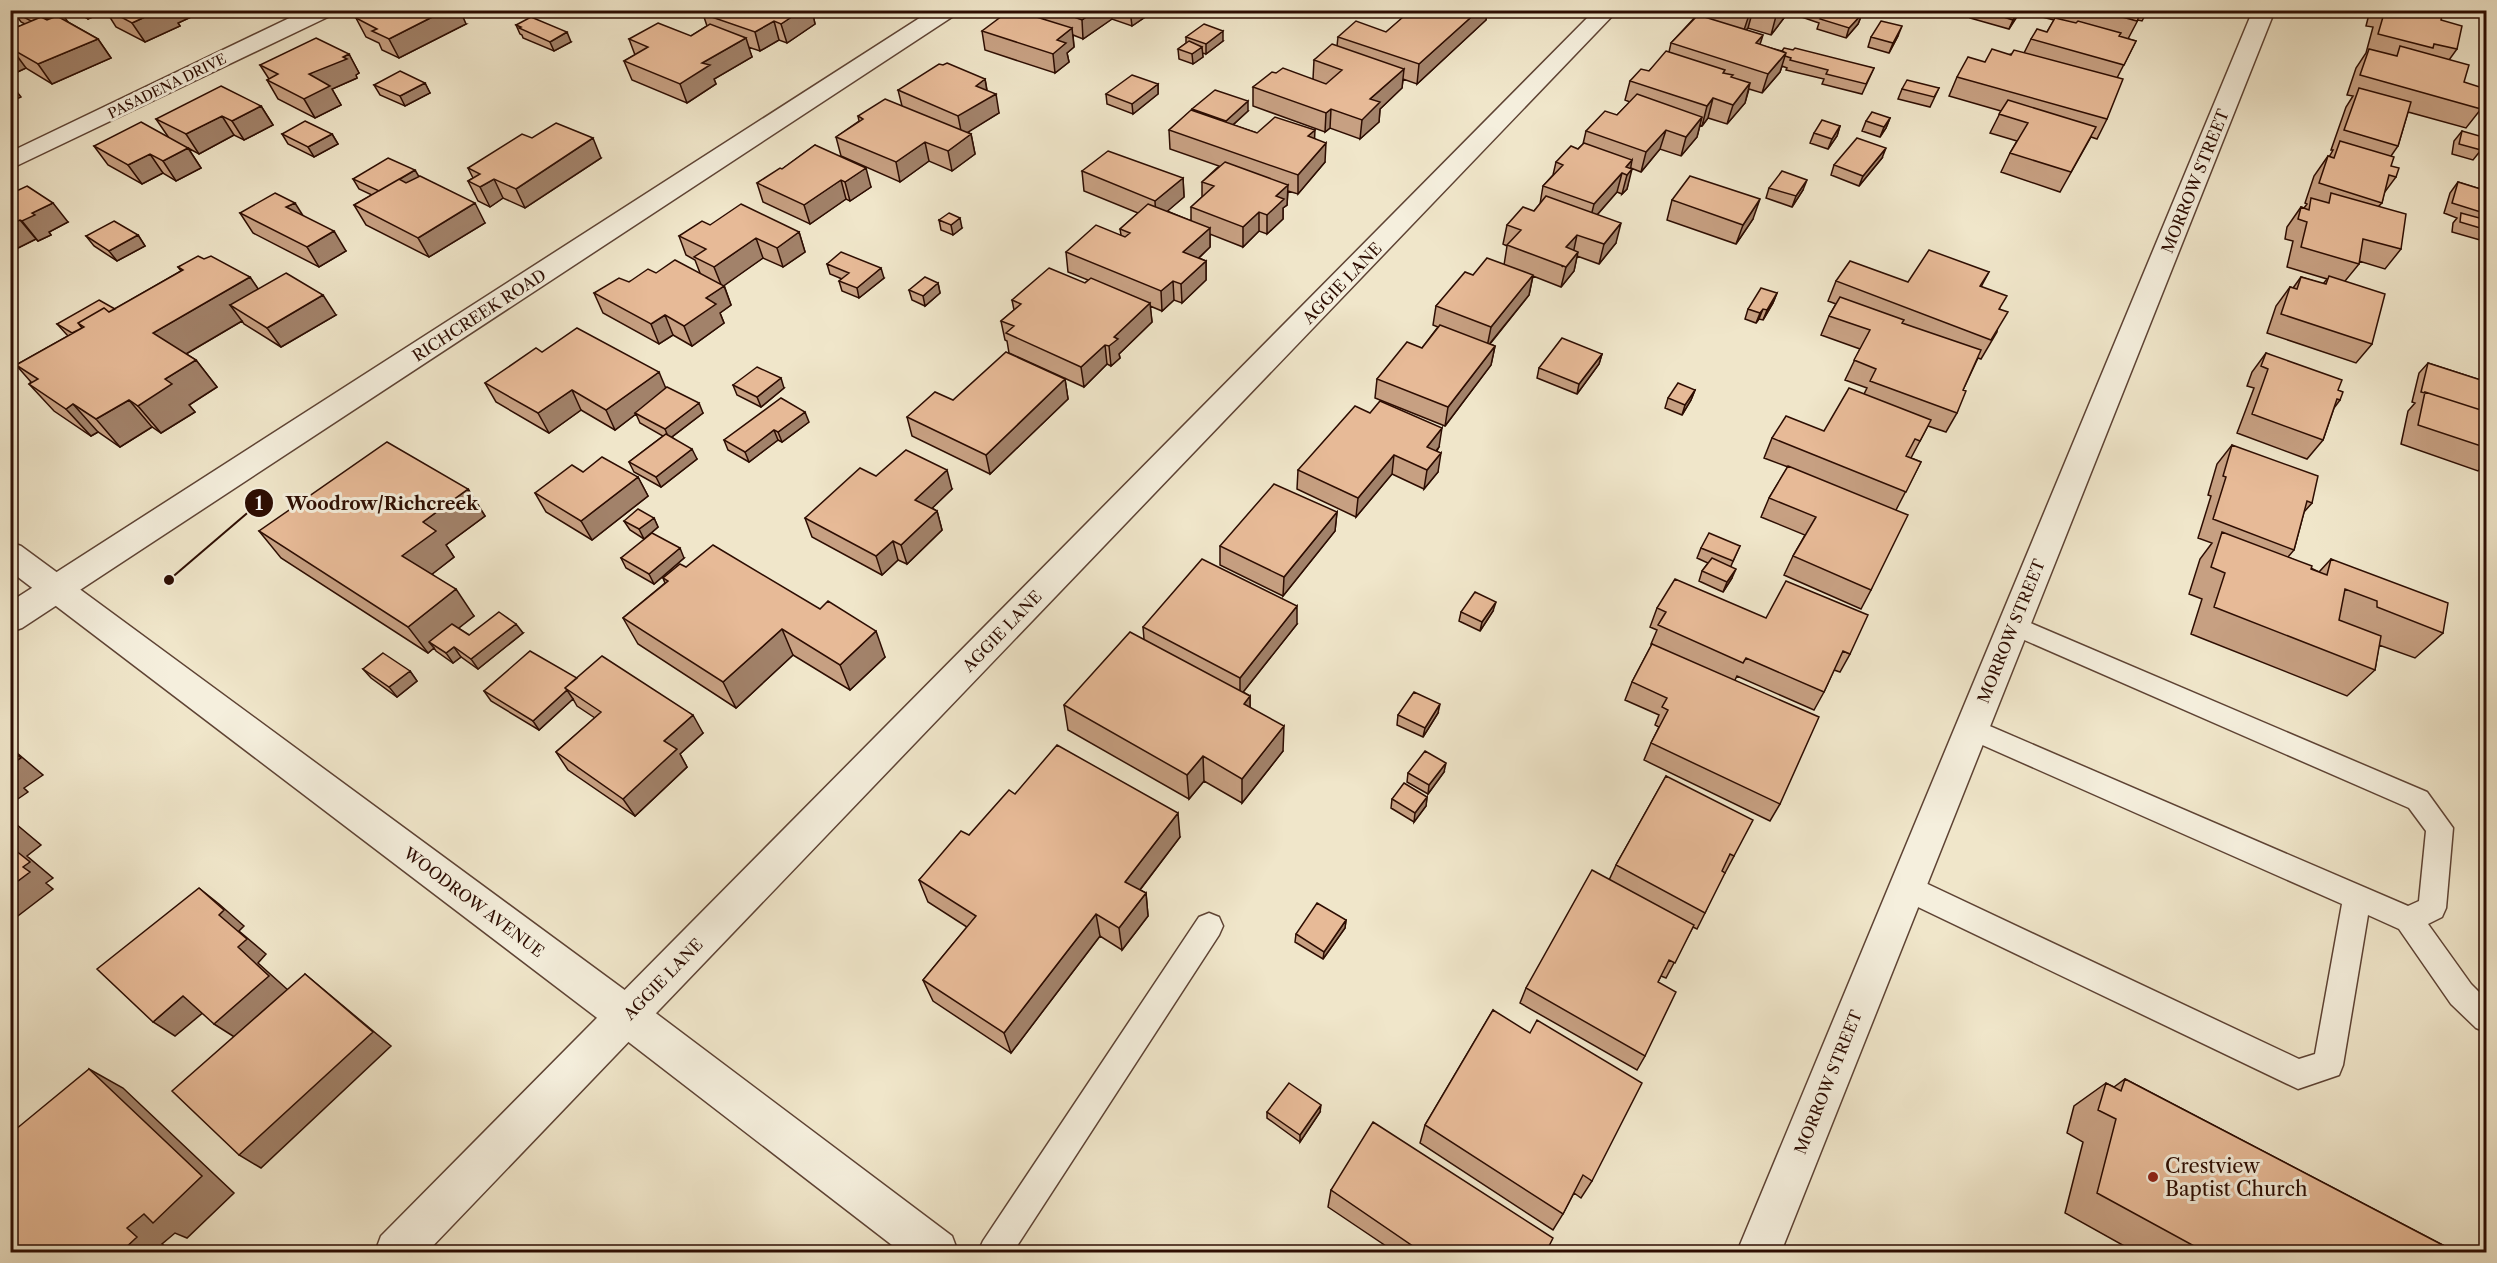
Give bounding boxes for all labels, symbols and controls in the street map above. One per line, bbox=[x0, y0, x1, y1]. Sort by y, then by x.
street label: PASADENA DRIVE bbox=[105, 49, 229, 123]
street label: MORROW STREET bbox=[2157, 106, 2233, 256]
street label: AGGIE LANE bbox=[1298, 238, 1386, 328]
street label: RICHCREEK ROAD bbox=[409, 264, 549, 366]
callout: Woodrow/Richcreek bbox=[244, 485, 491, 521]
text: 1 bbox=[255, 493, 263, 515]
text: Woodrow/Richcreek bbox=[285, 493, 479, 515]
street label: MORROW STREET bbox=[1973, 556, 2049, 706]
street label: AGGIE LANE bbox=[958, 586, 1046, 676]
street label: WOODROW AVENUE bbox=[399, 842, 548, 961]
street label: AGGIE LANE bbox=[619, 934, 707, 1024]
street label: MORROW STREET bbox=[1790, 1007, 1866, 1157]
place label: Crestview Baptist Church bbox=[2165, 1154, 2308, 1201]
marker: Crestview Baptist Church bbox=[2146, 1170, 2160, 1184]

